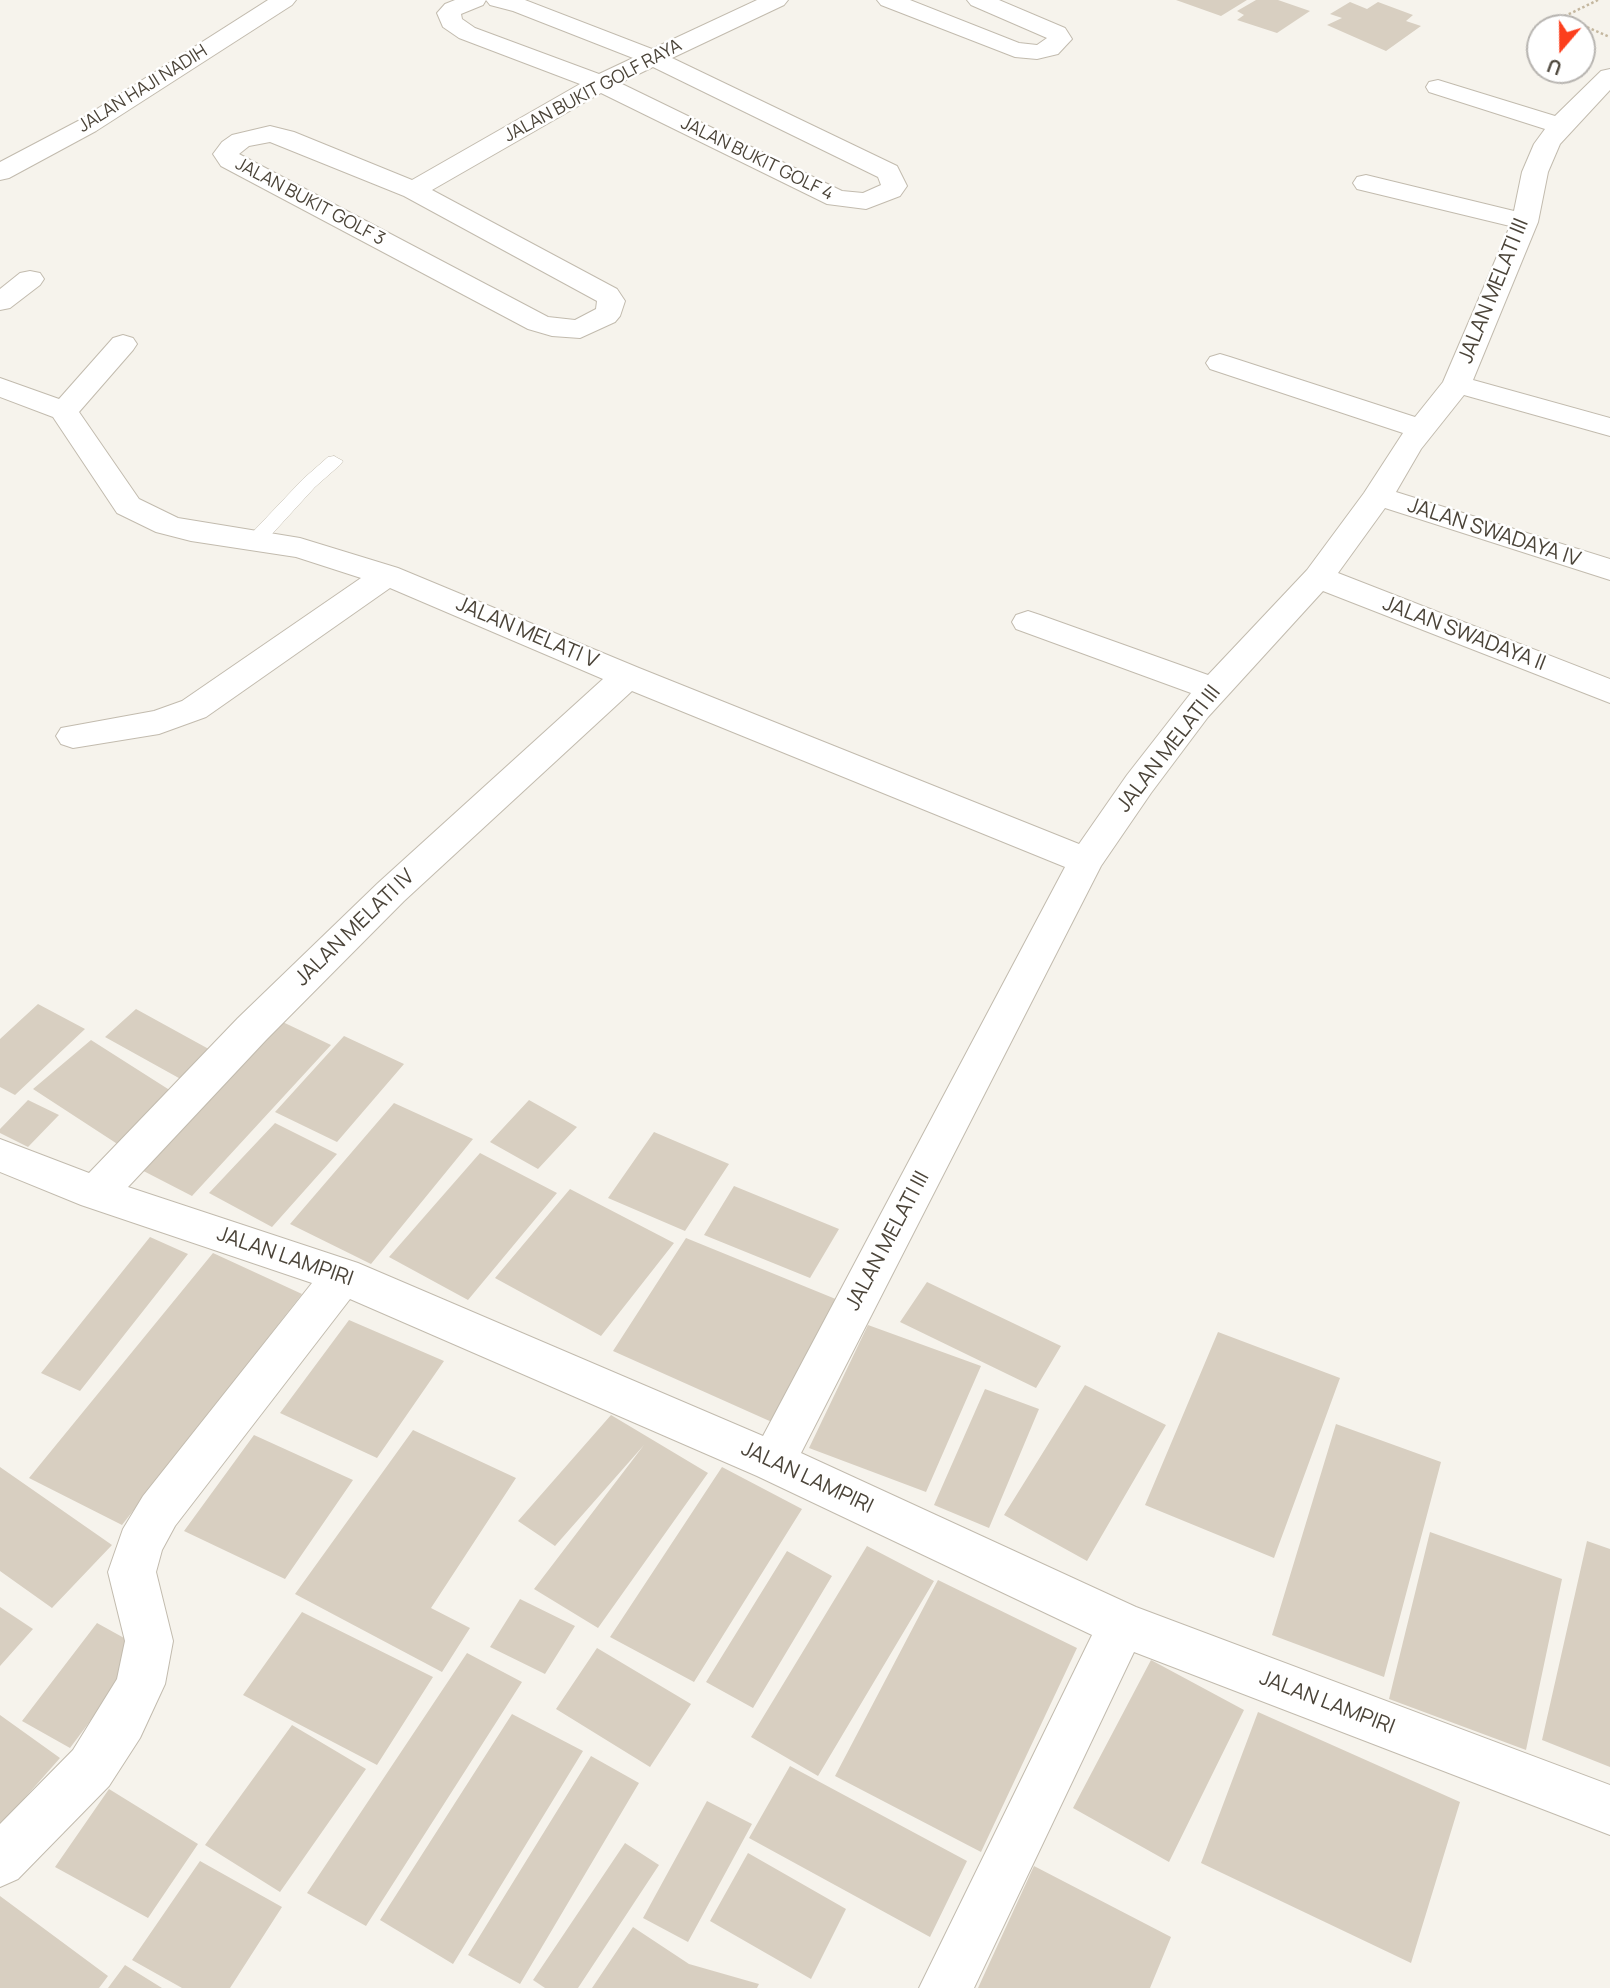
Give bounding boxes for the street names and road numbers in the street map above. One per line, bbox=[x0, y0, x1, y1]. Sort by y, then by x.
street label: JALAN BUKIT GOLF RAYA bbox=[500, 35, 686, 147]
street label: JALAN HAJI NADIH bbox=[74, 41, 212, 137]
street label: JALAN BUKIT GOLF 4 bbox=[677, 113, 837, 205]
street label: JALAN BUKIT GOLF 3 bbox=[232, 153, 388, 251]
street label: JALAN MELATI III bbox=[1453, 215, 1535, 367]
street label: JALAN SWADAYA IV bbox=[1404, 493, 1584, 573]
street label: JALAN SWADAYA II bbox=[1379, 591, 1549, 677]
street label: JALAN MELATI V bbox=[452, 592, 602, 674]
street label: JALAN MELATI III bbox=[1112, 681, 1226, 817]
street label: JALAN MELATI IV bbox=[290, 864, 420, 992]
street label: JALAN MELATI III bbox=[841, 1167, 935, 1315]
street label: JALAN LAMPIRI bbox=[213, 1222, 357, 1292]
street label: JALAN LAMPIRI bbox=[737, 1436, 877, 1520]
street label: JALAN LAMPIRI bbox=[1256, 1666, 1398, 1740]

